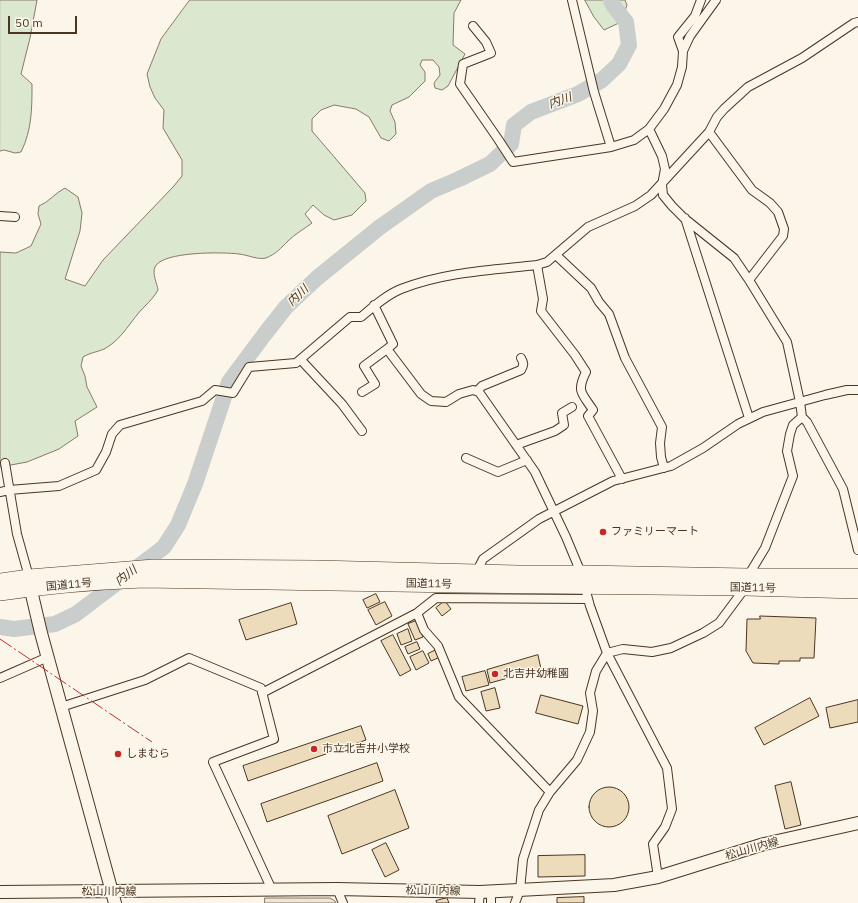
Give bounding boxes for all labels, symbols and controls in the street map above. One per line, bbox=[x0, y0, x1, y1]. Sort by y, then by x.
scale bar bbox=[10, 8, 79, 34]
text: 50 m bbox=[15, 15, 43, 30]
water label: 内川 bbox=[546, 90, 574, 112]
water label: 内川 bbox=[284, 282, 312, 310]
place label: ファミリーマート bbox=[611, 525, 699, 539]
marker: ファミリーマート bbox=[598, 527, 608, 537]
water label: 内川 bbox=[112, 563, 140, 589]
street label: 国道11号 bbox=[45, 576, 93, 594]
street label: 国道11号 bbox=[406, 577, 452, 591]
street label: 国道11号 bbox=[730, 581, 776, 595]
place label: 北吉井幼稚園 bbox=[503, 667, 569, 681]
marker: 北吉井幼稚園 bbox=[490, 669, 500, 679]
place label: 市立北吉井小学校 bbox=[322, 742, 410, 756]
marker: 市立北吉井小学校 bbox=[309, 744, 319, 754]
place label: しまむら bbox=[126, 747, 170, 761]
marker: しまむら bbox=[113, 749, 123, 759]
street label: 松山川内線 bbox=[724, 835, 780, 863]
street label: 松山川内線 bbox=[405, 884, 461, 898]
street label: 松山川内線 bbox=[82, 885, 136, 899]

